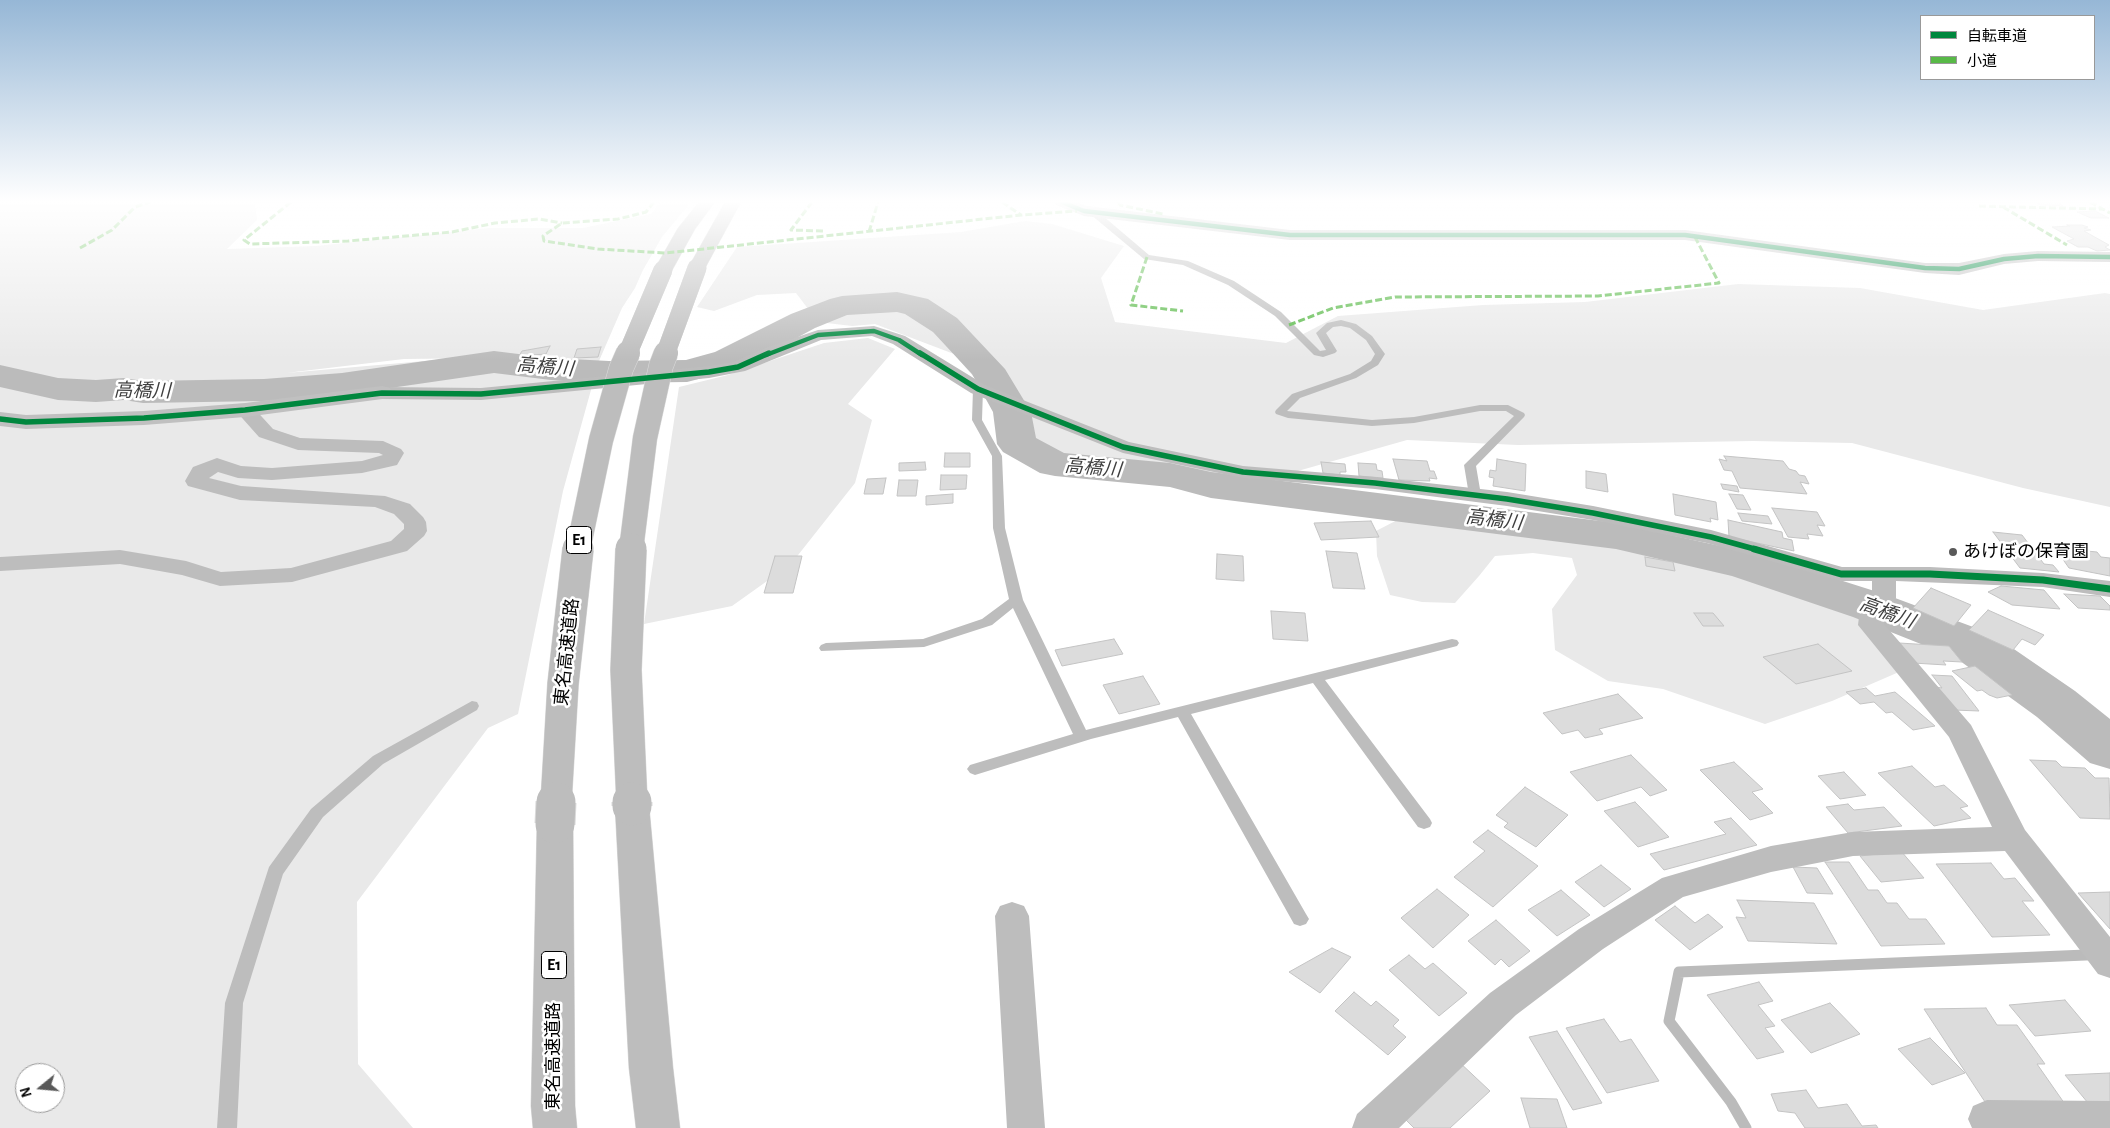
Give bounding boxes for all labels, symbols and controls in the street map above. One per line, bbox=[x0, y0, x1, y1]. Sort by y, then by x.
legend bbox=[1920, 15, 2095, 80]
text: 自転車道 bbox=[1967, 29, 2027, 44]
text: 小道 bbox=[1967, 54, 1997, 69]
water label: 高橋川 bbox=[516, 353, 574, 381]
water label: 高橋川 bbox=[113, 379, 171, 403]
water label: 高橋川 bbox=[1064, 454, 1122, 482]
water label: 高橋川 bbox=[1464, 505, 1524, 535]
road number: E1 bbox=[566, 526, 592, 554]
place label: あけぼの保育園 bbox=[1963, 541, 2089, 563]
marker: あけぼの保育園 bbox=[1947, 546, 1959, 558]
water label: 高橋川 bbox=[1856, 593, 1918, 633]
street label: 東名高速道路 bbox=[551, 597, 583, 707]
road number: E1 bbox=[542, 952, 566, 978]
street label: 東名高速道路 bbox=[543, 1002, 565, 1110]
north arrow bbox=[15, 1063, 65, 1113]
text: N bbox=[18, 1085, 35, 1099]

